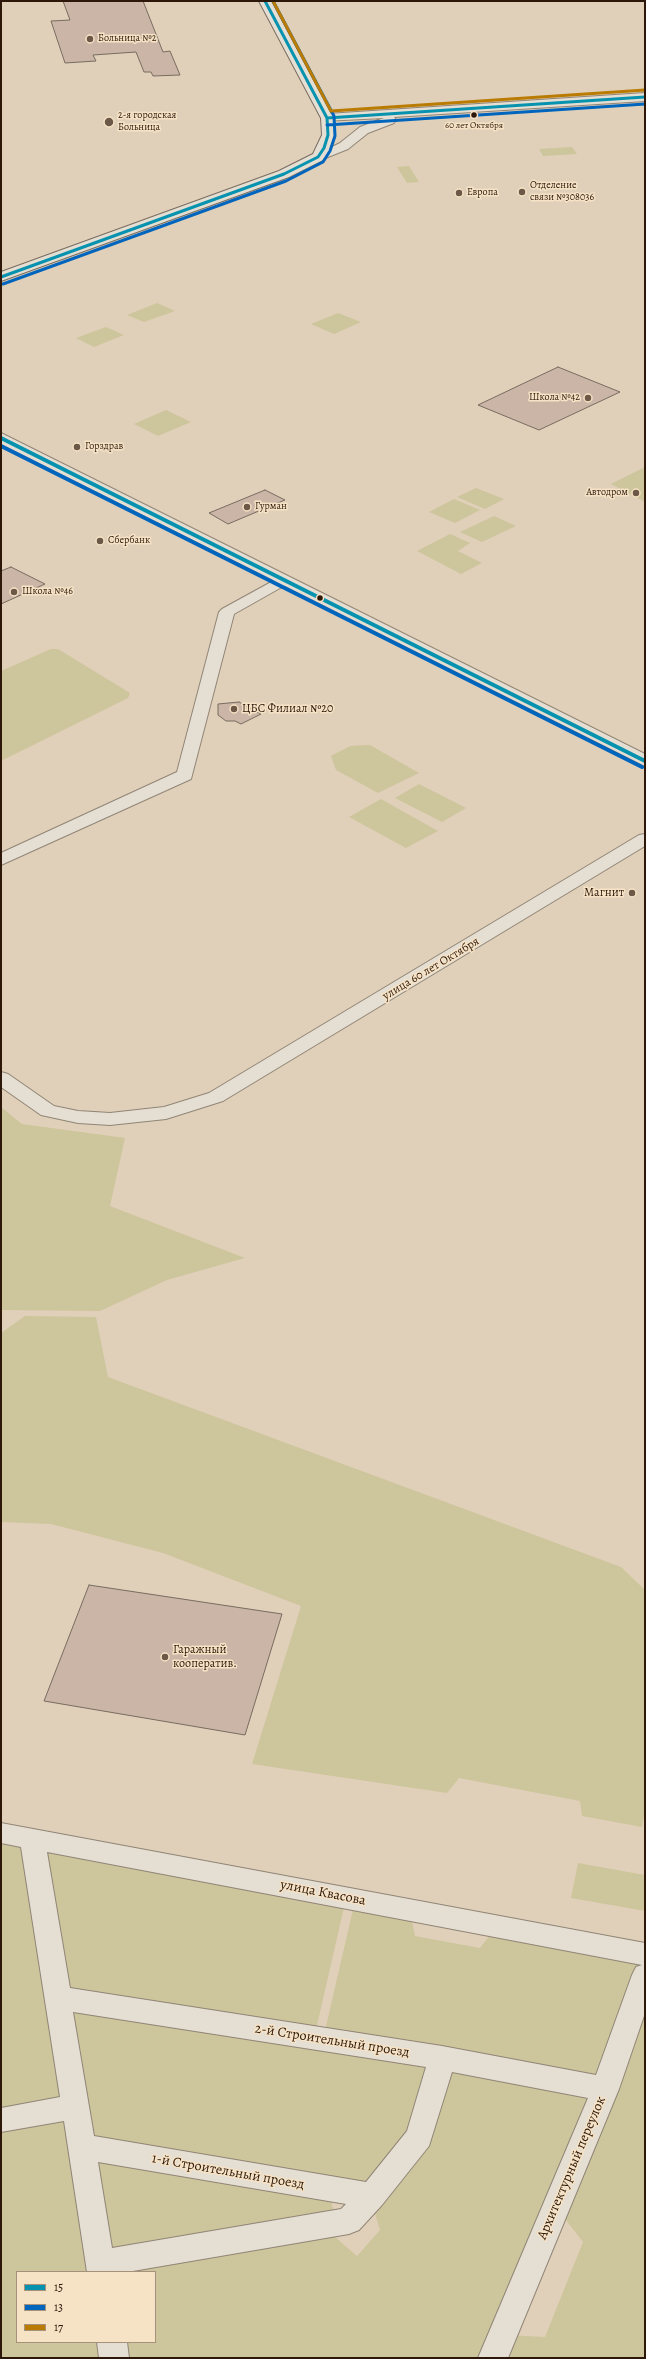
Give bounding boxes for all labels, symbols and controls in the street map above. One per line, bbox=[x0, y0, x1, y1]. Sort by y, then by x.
place label: Больница №2 bbox=[98, 33, 156, 45]
marker: Больница №2 bbox=[85, 34, 95, 44]
place label: 2-я городская Больница bbox=[118, 110, 176, 134]
marker: 60 лет Октября bbox=[469, 110, 479, 120]
marker: 2-я городская Больница bbox=[103, 116, 115, 128]
place label: 60 лет Октября bbox=[445, 121, 503, 131]
place label: Отделение связи №308036 bbox=[530, 180, 594, 204]
place label: Европа bbox=[467, 187, 498, 199]
marker: Отделение связи №308036 bbox=[517, 187, 527, 197]
marker: Европа bbox=[454, 188, 464, 198]
place label: Школа №42 bbox=[529, 392, 580, 404]
marker: Школа №42 bbox=[583, 393, 593, 403]
place label: Горздрав bbox=[85, 441, 123, 453]
marker: Горздрав bbox=[72, 442, 82, 452]
place label: Автодром bbox=[586, 487, 628, 499]
marker: Автодром bbox=[631, 488, 641, 498]
place label: Гурман bbox=[255, 501, 287, 513]
marker: Гурман bbox=[242, 502, 252, 512]
place label: Сбербанк bbox=[108, 535, 150, 547]
marker: Сбербанк bbox=[95, 536, 105, 546]
place label: Школа №46 bbox=[22, 586, 73, 598]
marker: Школа №46 bbox=[9, 587, 19, 597]
unlabelled marker bbox=[315, 593, 325, 603]
place label: ЦБС Филиал №20 bbox=[242, 702, 333, 716]
marker: ЦБС Филиал №20 bbox=[229, 704, 239, 714]
place label: Магнит bbox=[584, 886, 624, 900]
marker: Магнит bbox=[627, 888, 637, 898]
street label: улица 60 лет Октября bbox=[380, 934, 482, 1004]
place label: Гаражный кооператив. bbox=[173, 1643, 237, 1671]
marker: Гаражный кооператив. bbox=[160, 1652, 170, 1662]
street label: улица Квасова bbox=[279, 1876, 367, 1910]
street label: 2-й Строительный проезд bbox=[253, 2020, 411, 2062]
street label: Архитектурный переулок bbox=[534, 2094, 610, 2242]
street label: 1-й Строительный проезд bbox=[150, 2150, 306, 2194]
legend bbox=[16, 2271, 156, 2343]
text: 15 bbox=[54, 2279, 63, 2295]
text: 13 bbox=[54, 2299, 63, 2315]
text: 17 bbox=[54, 2319, 63, 2335]

